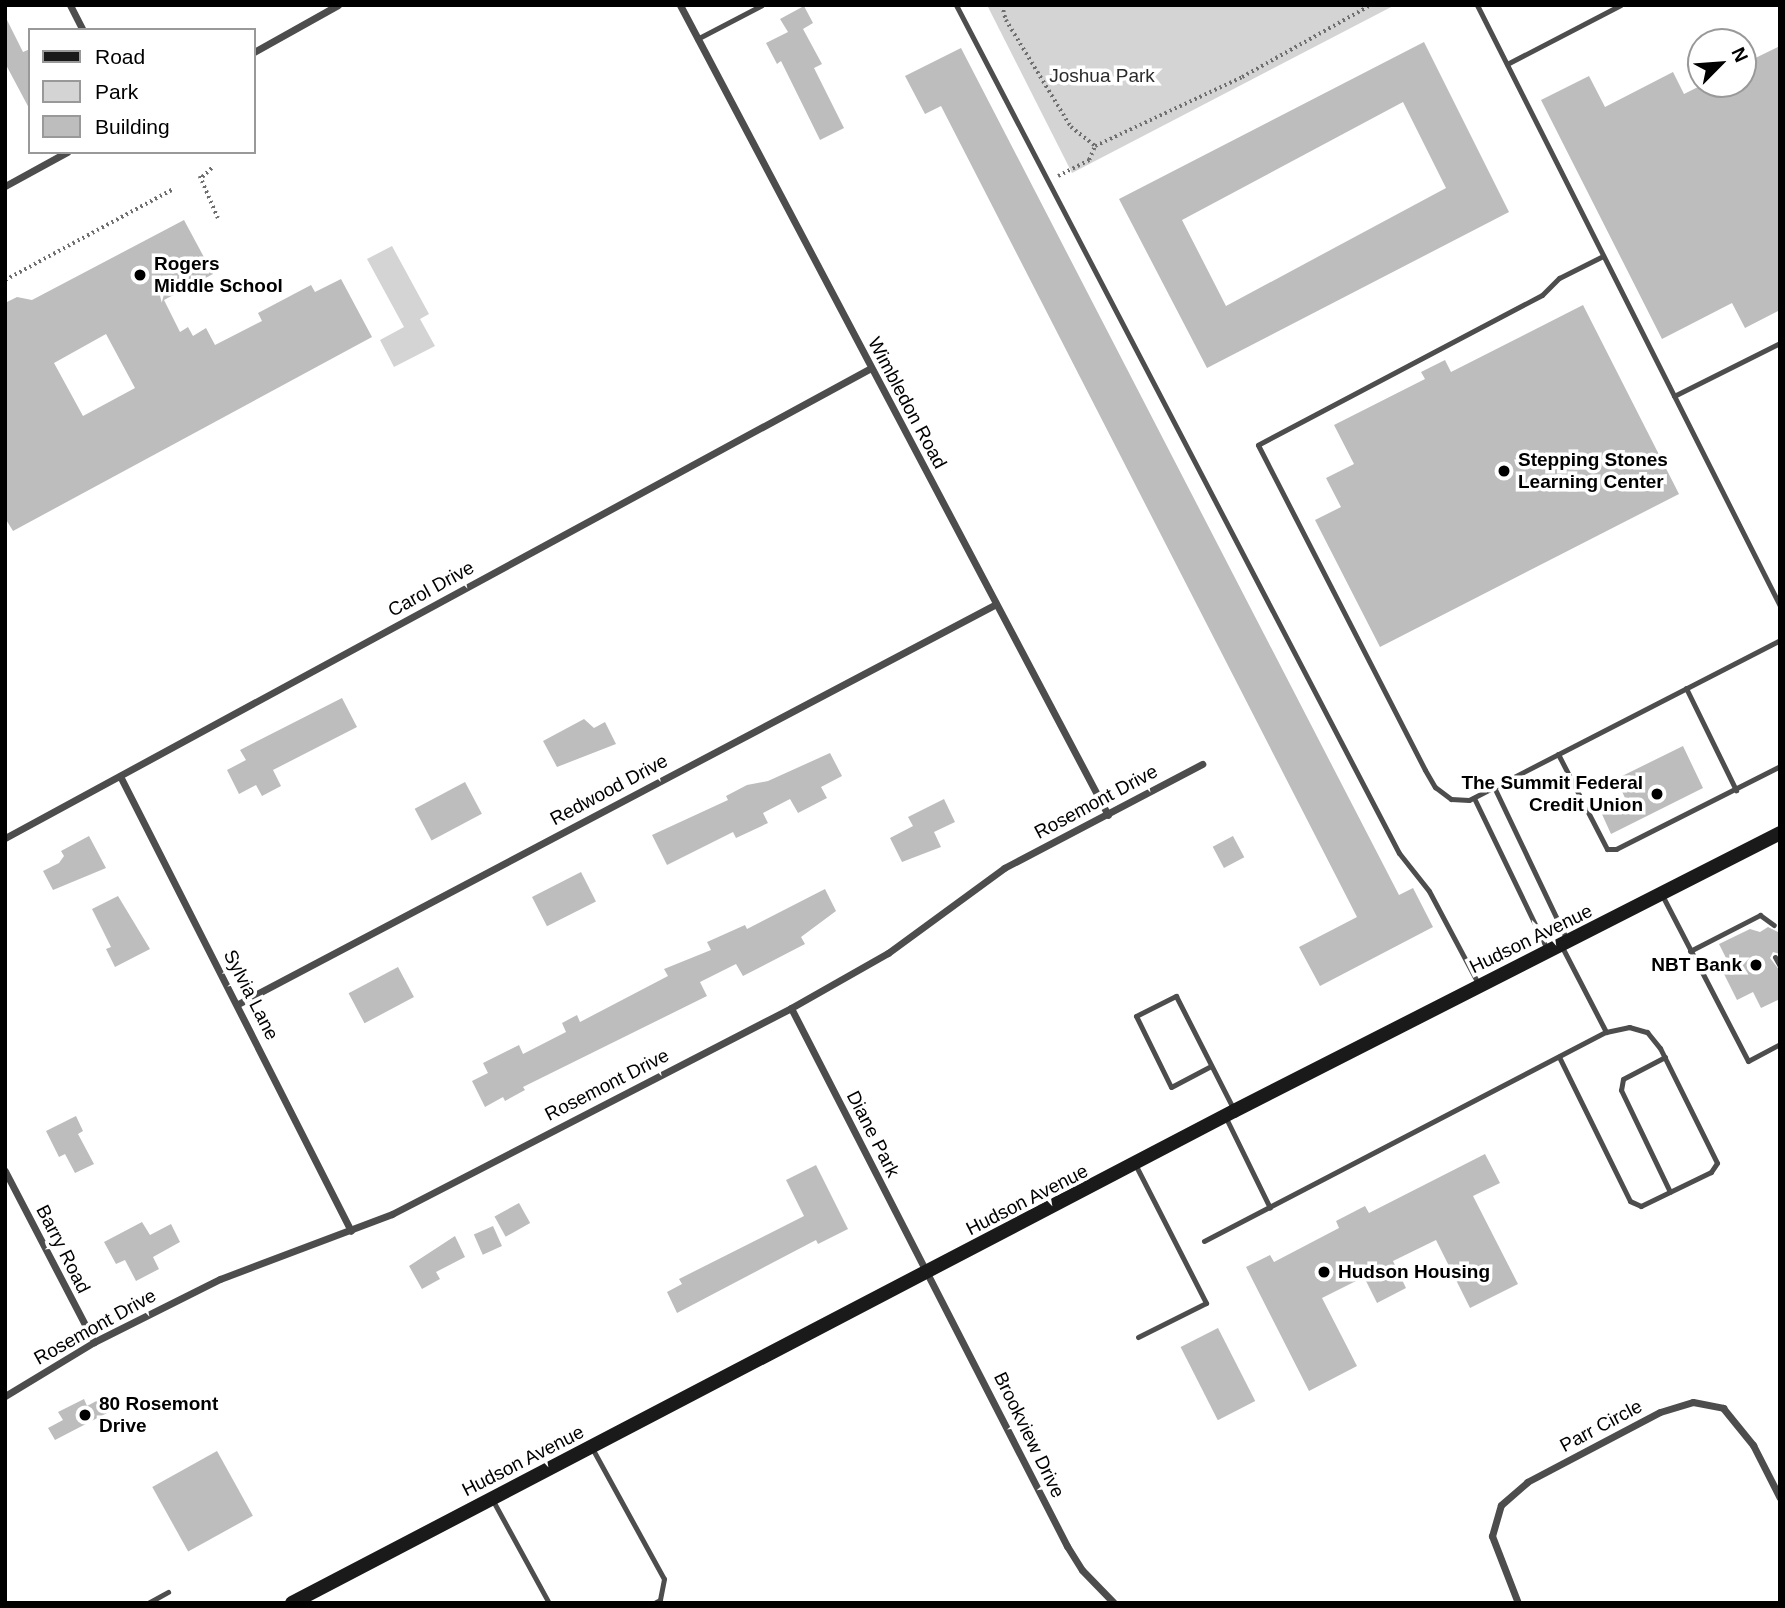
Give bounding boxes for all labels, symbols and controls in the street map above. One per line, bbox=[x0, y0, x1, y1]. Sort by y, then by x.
legend bbox=[28, 28, 256, 154]
north arrow bbox=[1687, 28, 1757, 98]
text: N bbox=[1727, 44, 1752, 65]
text: Road bbox=[95, 45, 145, 68]
park label: Joshua Park bbox=[1049, 65, 1155, 87]
text: Park bbox=[95, 80, 138, 103]
text: Building bbox=[95, 115, 170, 138]
place label: Rogers Middle School bbox=[154, 253, 283, 297]
marker: Rogers Middle School bbox=[132, 267, 148, 283]
street label: Wimbledon Road bbox=[863, 333, 951, 473]
place label: Stepping Stones Learning Center bbox=[1518, 449, 1668, 493]
marker: Stepping Stones Learning Center bbox=[1496, 463, 1512, 479]
street label: Carol Drive bbox=[384, 556, 478, 622]
street label: Redwood Drive bbox=[546, 749, 672, 831]
street label: Rosemont Drive bbox=[1031, 760, 1161, 844]
place label: The Summit Federal Credit Union bbox=[1461, 772, 1643, 816]
marker: The Summit Federal Credit Union bbox=[1649, 786, 1665, 802]
street label: Hudson Avenue bbox=[1465, 899, 1597, 979]
street label: Sylvia Lane bbox=[219, 946, 283, 1044]
place label: NBT Bank bbox=[1651, 954, 1742, 976]
marker: NBT Bank bbox=[1748, 957, 1764, 973]
street label: Rosemont Drive bbox=[541, 1044, 673, 1126]
street label: Diane Park bbox=[842, 1087, 904, 1181]
street label: Hudson Avenue bbox=[962, 1159, 1092, 1241]
street label: Barry Road bbox=[31, 1201, 95, 1297]
place label: Hudson Housing bbox=[1338, 1261, 1490, 1283]
marker: Hudson Housing bbox=[1316, 1264, 1332, 1280]
street label: Rosemont Drive bbox=[30, 1284, 160, 1370]
street label: Brookview Drive bbox=[989, 1368, 1069, 1502]
place label: 80 Rosemont Drive bbox=[99, 1393, 218, 1437]
street label: Parr Circle bbox=[1556, 1395, 1646, 1457]
marker: 80 Rosemont Drive bbox=[77, 1407, 93, 1423]
street label: Hudson Avenue bbox=[458, 1420, 588, 1502]

